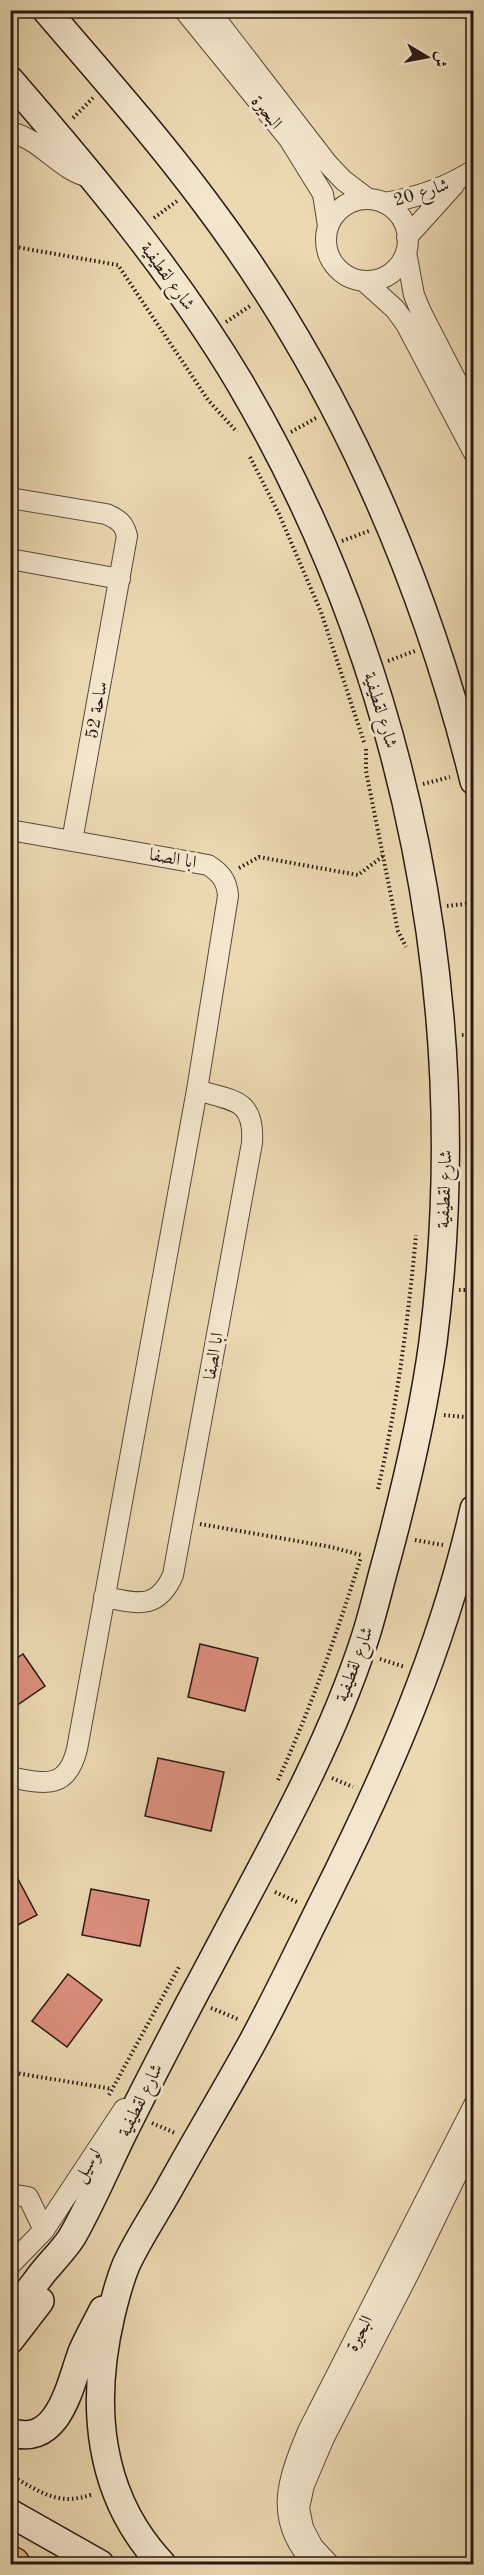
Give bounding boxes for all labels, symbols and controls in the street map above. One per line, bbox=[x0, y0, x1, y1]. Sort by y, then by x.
north arrow bbox=[397, 27, 457, 87]
text: ش bbox=[431, 50, 449, 68]
street label: البحيرة bbox=[247, 92, 285, 134]
street label: شارع 20 bbox=[391, 176, 453, 215]
street label: شارع لقطيفية bbox=[133, 240, 198, 317]
street label: شارع لقطيفية bbox=[355, 670, 400, 752]
street label: ساحة 52 bbox=[83, 680, 111, 740]
street label: ابا الصفا bbox=[148, 846, 198, 873]
street label: شارع لقطيفية bbox=[435, 1149, 460, 1229]
street label: ابا الصفا bbox=[201, 1331, 228, 1381]
street label: شارع لقطيفية bbox=[333, 1624, 382, 1706]
street label: شارع لقطيفية bbox=[116, 2061, 171, 2142]
street label: لوسيل bbox=[71, 2146, 108, 2187]
street label: البحيرة bbox=[343, 2313, 377, 2355]

